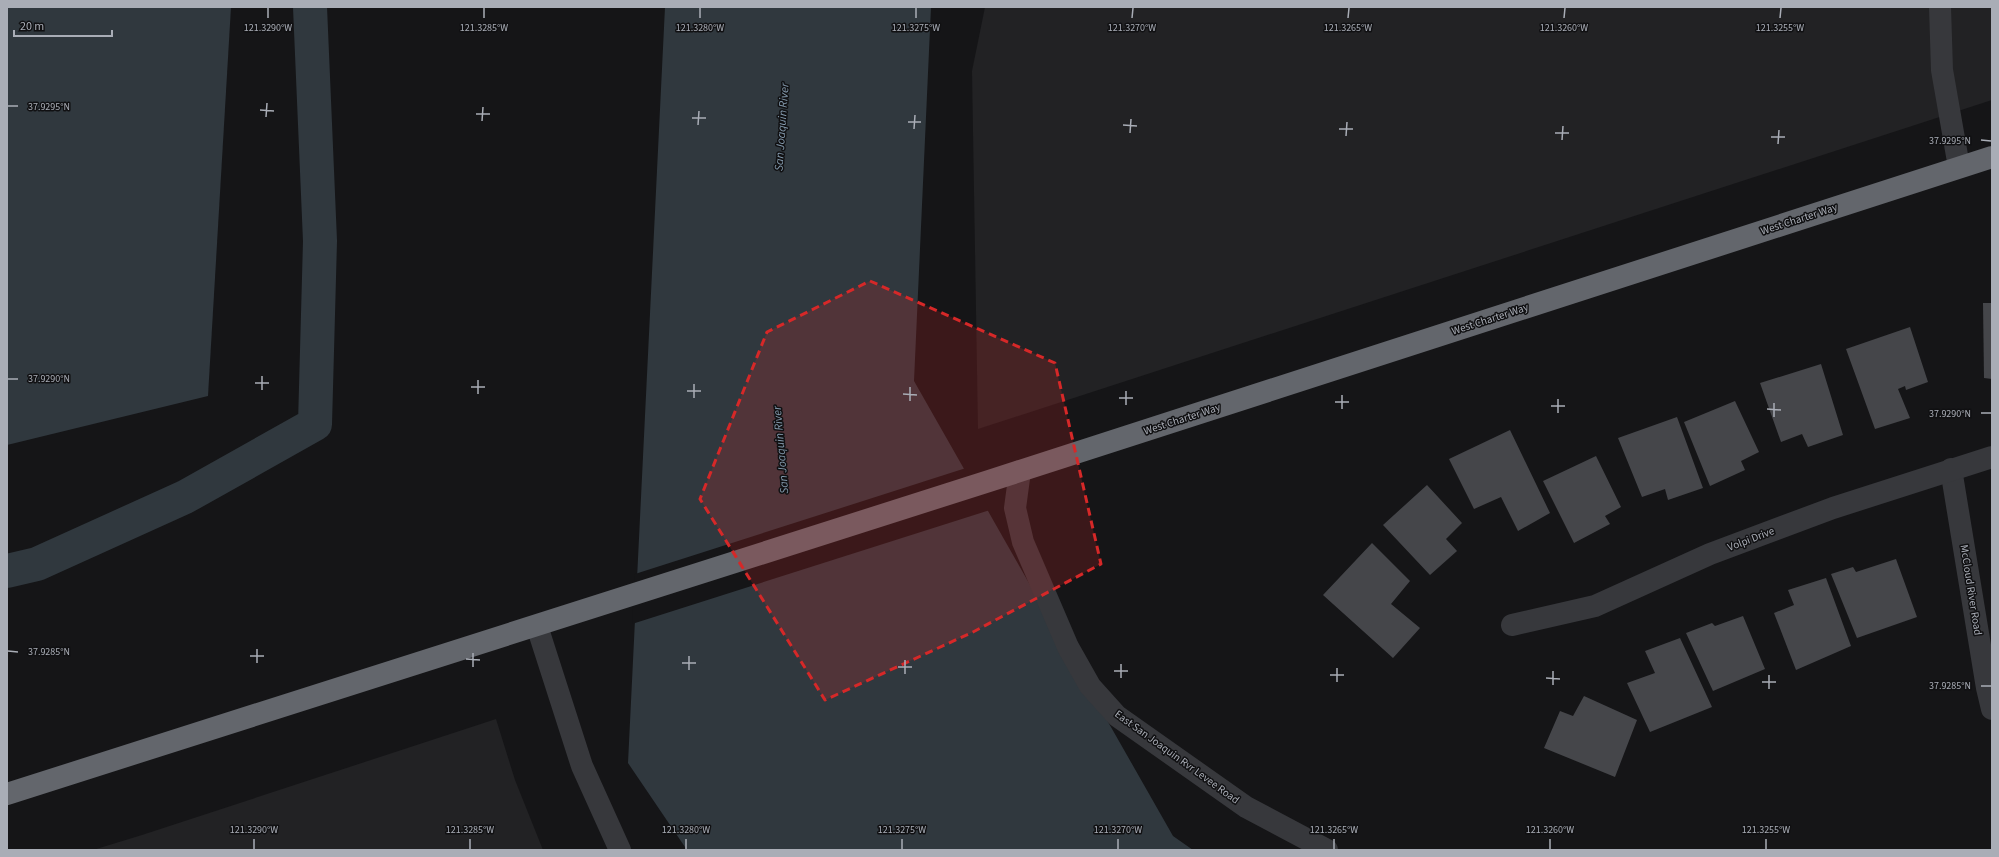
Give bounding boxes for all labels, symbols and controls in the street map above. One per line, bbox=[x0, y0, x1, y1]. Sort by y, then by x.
scale bar bbox=[14, 12, 112, 38]
text: 20 m bbox=[20, 18, 44, 35]
text: 121.3290°W bbox=[244, 21, 292, 35]
text: 121.3285°W bbox=[460, 21, 508, 35]
text: 121.3280°W bbox=[676, 21, 724, 35]
text: 121.3275°W bbox=[892, 21, 940, 35]
text: 121.3270°W bbox=[1108, 21, 1156, 35]
text: 121.3265°W bbox=[1324, 21, 1372, 35]
text: 121.3260°W bbox=[1540, 21, 1588, 35]
text: 121.3255°W bbox=[1756, 21, 1804, 35]
water label: San Joaquin River bbox=[770, 82, 794, 172]
text: 37.9295°N bbox=[28, 100, 70, 114]
text: 37.9295°N bbox=[1929, 134, 1971, 148]
street label: West Charter Way bbox=[1759, 199, 1839, 239]
street label: West Charter Way bbox=[1450, 299, 1530, 339]
text: 37.9290°N bbox=[28, 372, 70, 386]
street label: West Charter Way bbox=[1142, 399, 1222, 439]
water label: San Joaquin River bbox=[769, 404, 793, 495]
text: 37.9290°N bbox=[1929, 407, 1971, 421]
street label: Volpi Drive bbox=[1725, 523, 1777, 555]
street label: McCloud River Road bbox=[1956, 544, 1986, 636]
text: 37.9285°N bbox=[28, 645, 70, 659]
text: 37.9285°N bbox=[1929, 679, 1971, 693]
street label: East San Joaquin Rvr Levee Road bbox=[1112, 707, 1242, 807]
text: 121.3290°W bbox=[230, 823, 278, 837]
text: 121.3285°W bbox=[446, 823, 494, 837]
text: 121.3280°W bbox=[662, 823, 710, 837]
text: 121.3275°W bbox=[878, 823, 926, 837]
text: 121.3270°W bbox=[1094, 823, 1142, 837]
text: 121.3265°W bbox=[1310, 823, 1358, 837]
text: 121.3260°W bbox=[1526, 823, 1574, 837]
text: 121.3255°W bbox=[1742, 823, 1790, 837]

